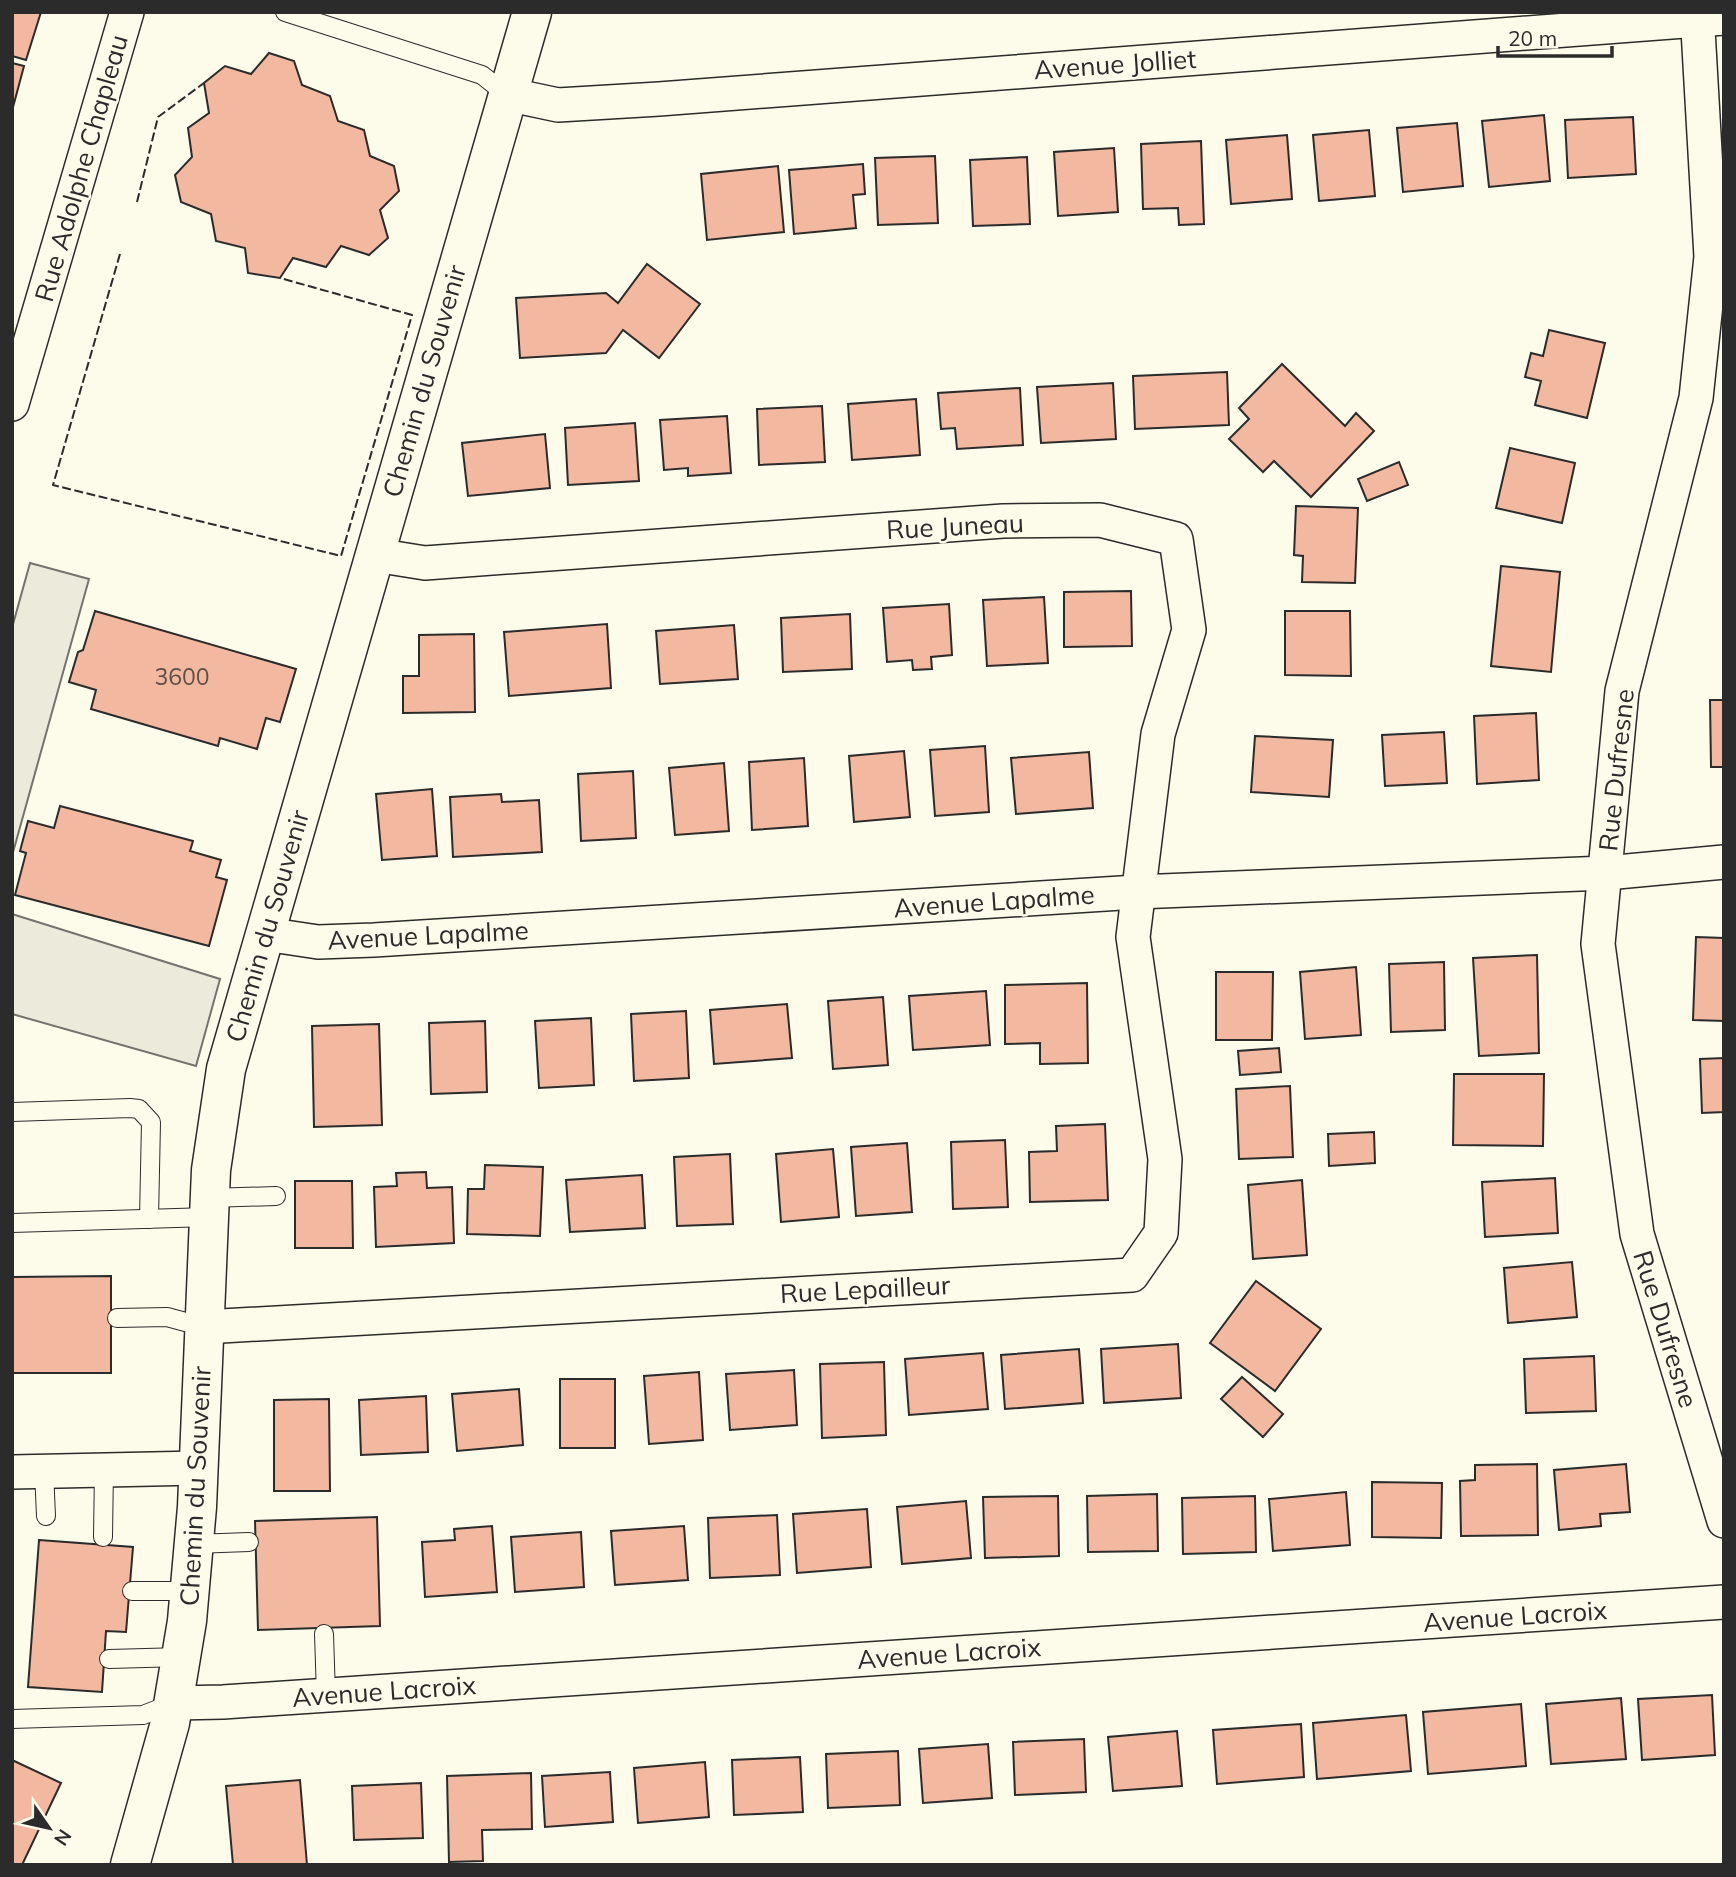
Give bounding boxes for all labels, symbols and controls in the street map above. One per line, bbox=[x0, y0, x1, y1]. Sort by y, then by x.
scale bar bbox=[1498, 14, 1612, 58]
text: 20 m bbox=[1508, 25, 1557, 51]
street label: Rue Adolphe Chapleau bbox=[27, 31, 135, 305]
street label: Avenue Jolliet bbox=[1033, 42, 1197, 86]
street label: Chemin du Souvenir bbox=[375, 260, 473, 501]
street label: Rue Juneau bbox=[885, 506, 1025, 546]
house number: 3600 bbox=[154, 662, 210, 691]
street label: Rue Dufresne bbox=[1591, 687, 1641, 853]
street label: Chemin du Souvenir bbox=[218, 805, 316, 1046]
street label: Avenue Lapalme bbox=[892, 878, 1096, 924]
street label: Avenue Lapalme bbox=[327, 913, 529, 957]
street label: Rue Dufresne bbox=[1626, 1246, 1706, 1412]
street label: Rue Lepailleur bbox=[779, 1268, 952, 1310]
street label: Chemin du Souvenir bbox=[172, 1365, 218, 1607]
street label: Avenue Lacroix bbox=[1422, 1593, 1608, 1639]
street label: Avenue Lacroix bbox=[856, 1630, 1042, 1676]
street label: Avenue Lacroix bbox=[291, 1668, 477, 1714]
north arrow bbox=[14, 1793, 84, 1863]
text: N bbox=[49, 1825, 77, 1850]

